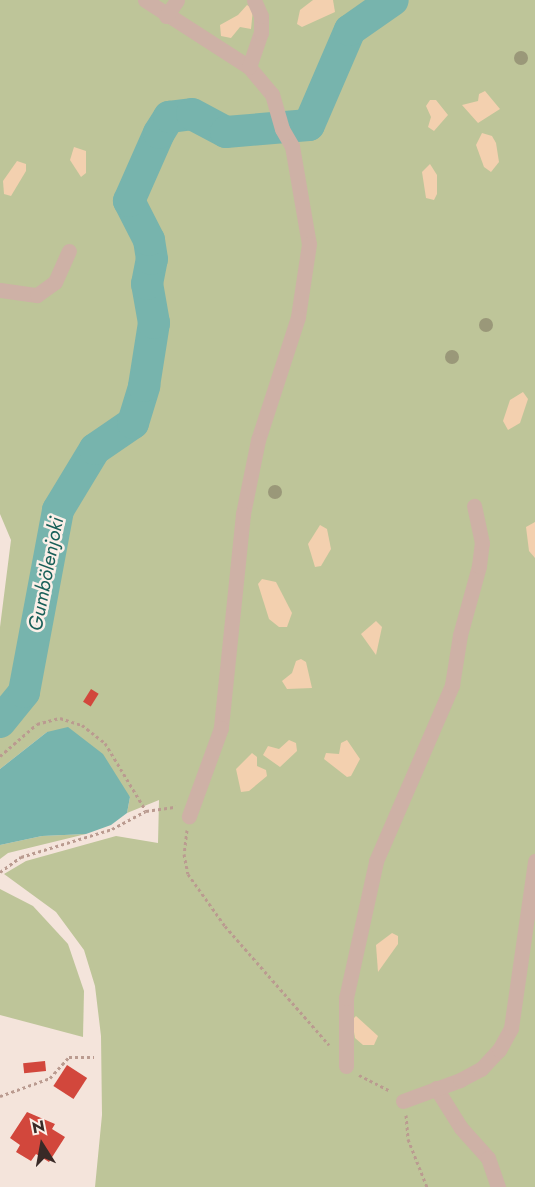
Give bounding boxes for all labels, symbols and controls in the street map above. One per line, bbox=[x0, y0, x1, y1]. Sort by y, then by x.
water label: Gumbölenjoki bbox=[23, 515, 69, 633]
text: N bbox=[30, 1114, 47, 1139]
north arrow bbox=[12, 1115, 72, 1175]

